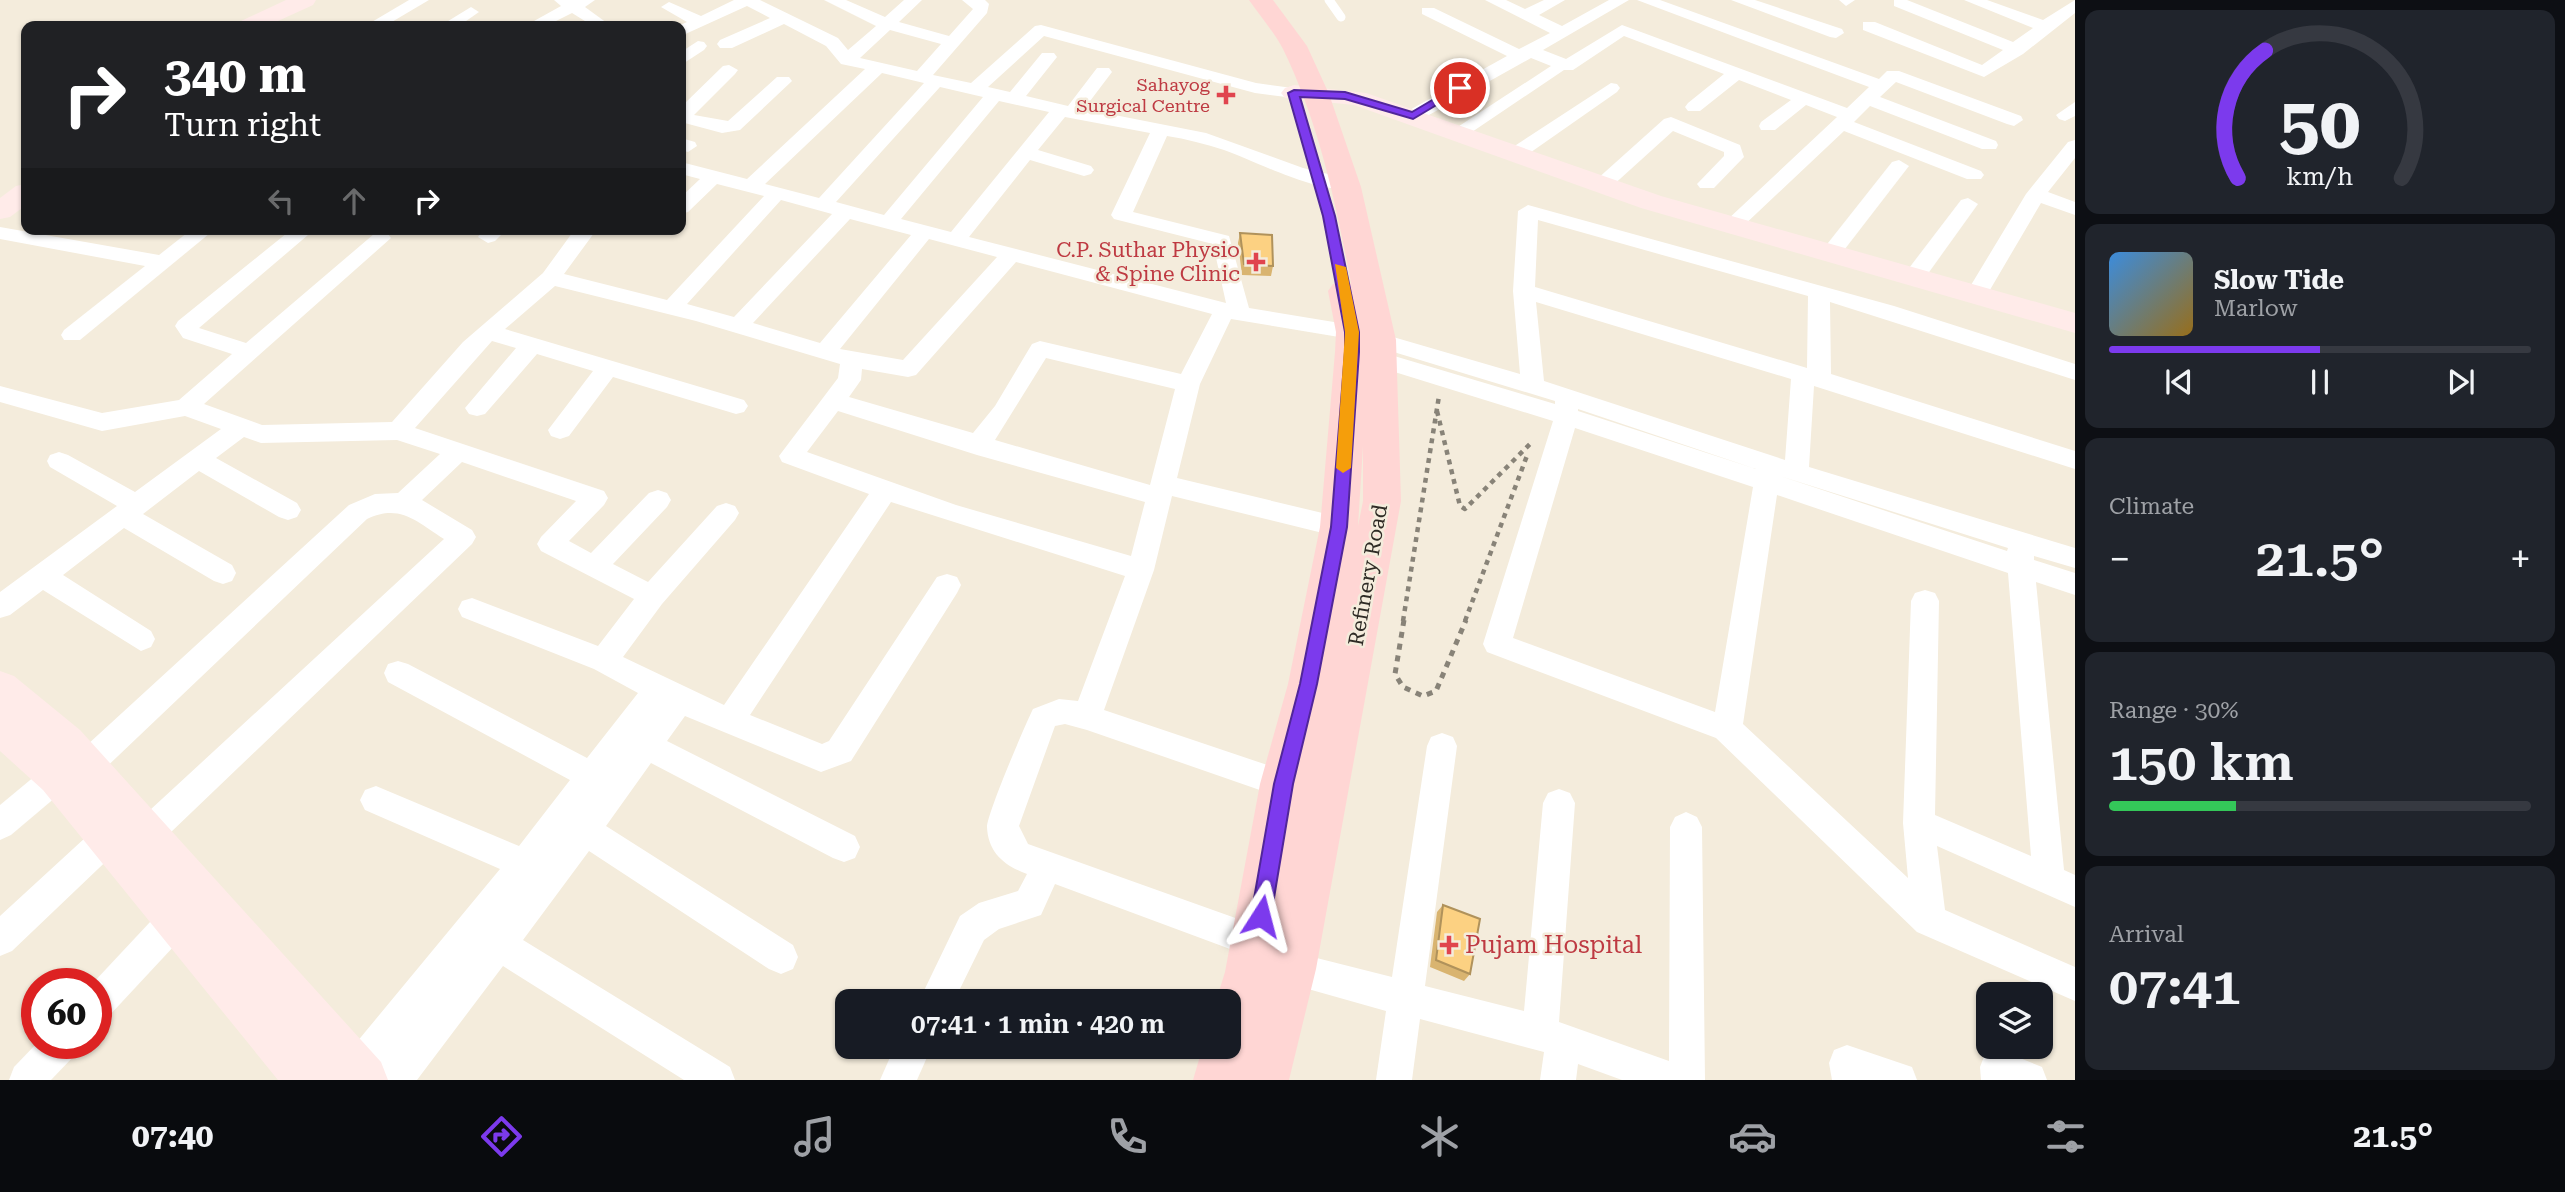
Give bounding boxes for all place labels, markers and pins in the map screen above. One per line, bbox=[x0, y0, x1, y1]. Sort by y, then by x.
pin bbox=[1430, 58, 1490, 118]
place label: Sahayog Surgical Centre bbox=[1076, 74, 1211, 116]
marker: Sahayog Surgical Centre bbox=[1216, 85, 1236, 105]
place label: C.P. Suthar Physio & Spine Clinic bbox=[1056, 238, 1240, 286]
marker: C.P. Suthar Physio & Spine Clinic bbox=[1246, 252, 1266, 272]
place label: Pujam Hospital bbox=[1465, 931, 1642, 959]
marker: Pujam Hospital bbox=[1439, 935, 1459, 955]

